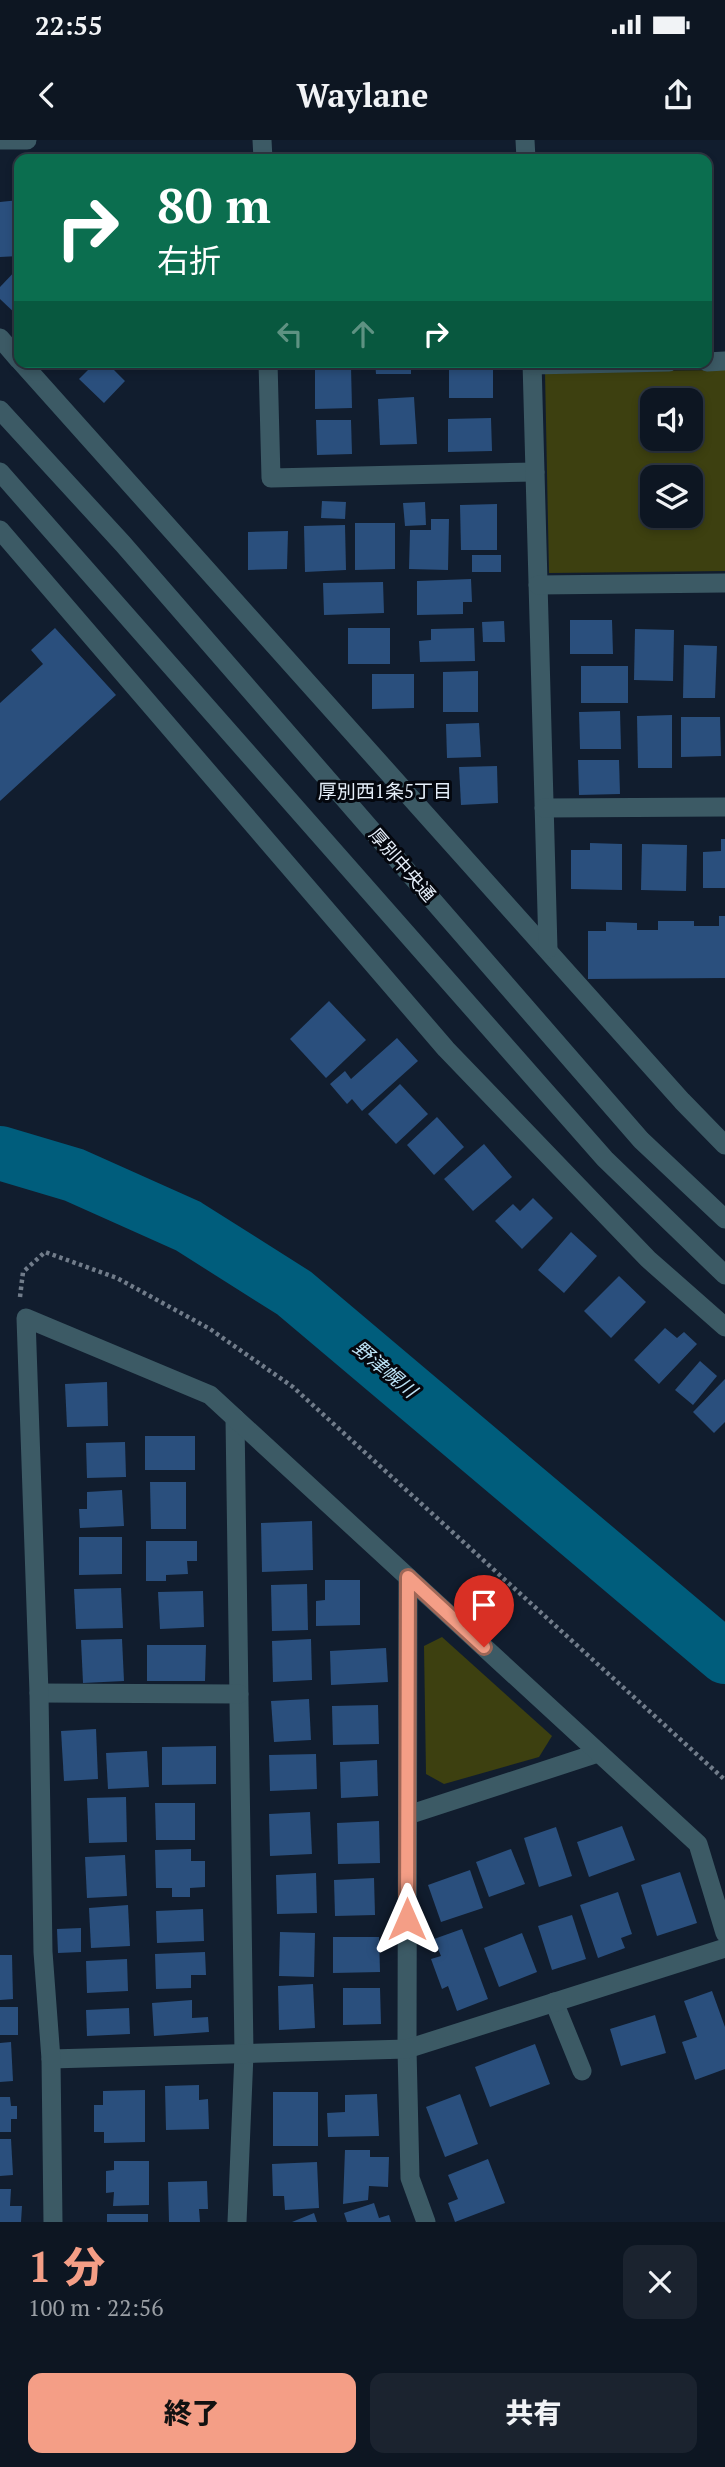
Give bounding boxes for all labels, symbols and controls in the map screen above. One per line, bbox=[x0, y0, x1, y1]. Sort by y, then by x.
text: 22:55 bbox=[35, 8, 103, 42]
text: Waylane bbox=[297, 74, 428, 116]
icon: back bbox=[28, 76, 66, 114]
icon: share bbox=[659, 76, 697, 114]
text: 80 m bbox=[157, 172, 271, 237]
icon: right bbox=[42, 182, 133, 273]
text: 右折 bbox=[157, 239, 221, 281]
icon: left bbox=[271, 315, 309, 353]
icon: ahead bbox=[344, 315, 382, 353]
icon: right bbox=[417, 315, 455, 353]
map controls bbox=[640, 388, 703, 528]
button: sound bbox=[640, 388, 703, 451]
button: layers bbox=[640, 465, 703, 528]
district label: 厚別西1条5丁目 bbox=[318, 778, 452, 803]
street label: 厚別中央通 bbox=[364, 823, 441, 906]
water label: 野津幌川 bbox=[348, 1335, 424, 1404]
pin bbox=[454, 1575, 514, 1647]
icon: arrive bbox=[465, 1586, 503, 1624]
position arrow bbox=[370, 1882, 444, 1956]
text: 1 分 bbox=[28, 2238, 105, 2294]
button: close bbox=[623, 2245, 697, 2319]
text: 100 m · 22:56 bbox=[28, 2292, 163, 2323]
button: 終了 bbox=[28, 2373, 356, 2453]
button: 共有 bbox=[370, 2373, 697, 2453]

